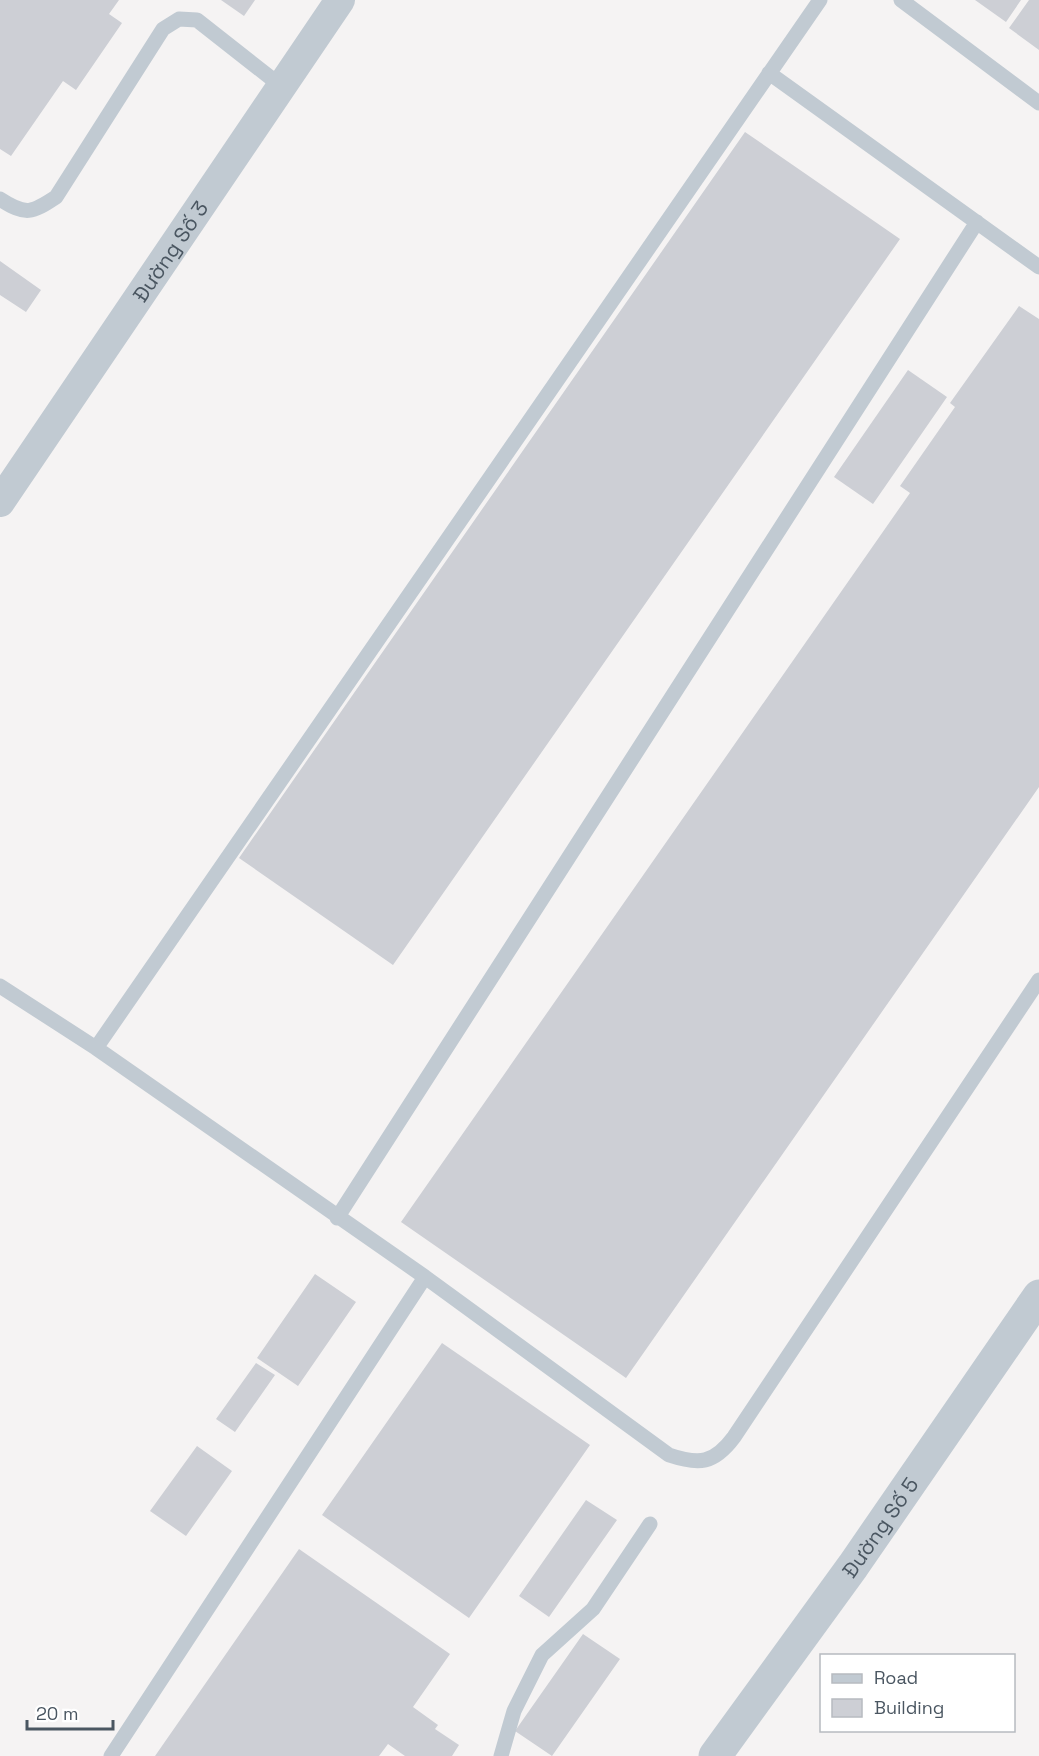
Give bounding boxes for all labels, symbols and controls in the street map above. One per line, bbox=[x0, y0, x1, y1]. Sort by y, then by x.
street label: Đường Số 3 bbox=[126, 195, 214, 307]
street label: Đường Số 5 bbox=[836, 1472, 924, 1583]
legend bbox=[820, 1654, 1015, 1732]
text: Road bbox=[874, 1666, 918, 1689]
scale bar bbox=[27, 1693, 112, 1731]
text: Building bbox=[874, 1696, 944, 1719]
text: 20 m bbox=[36, 1702, 79, 1725]

